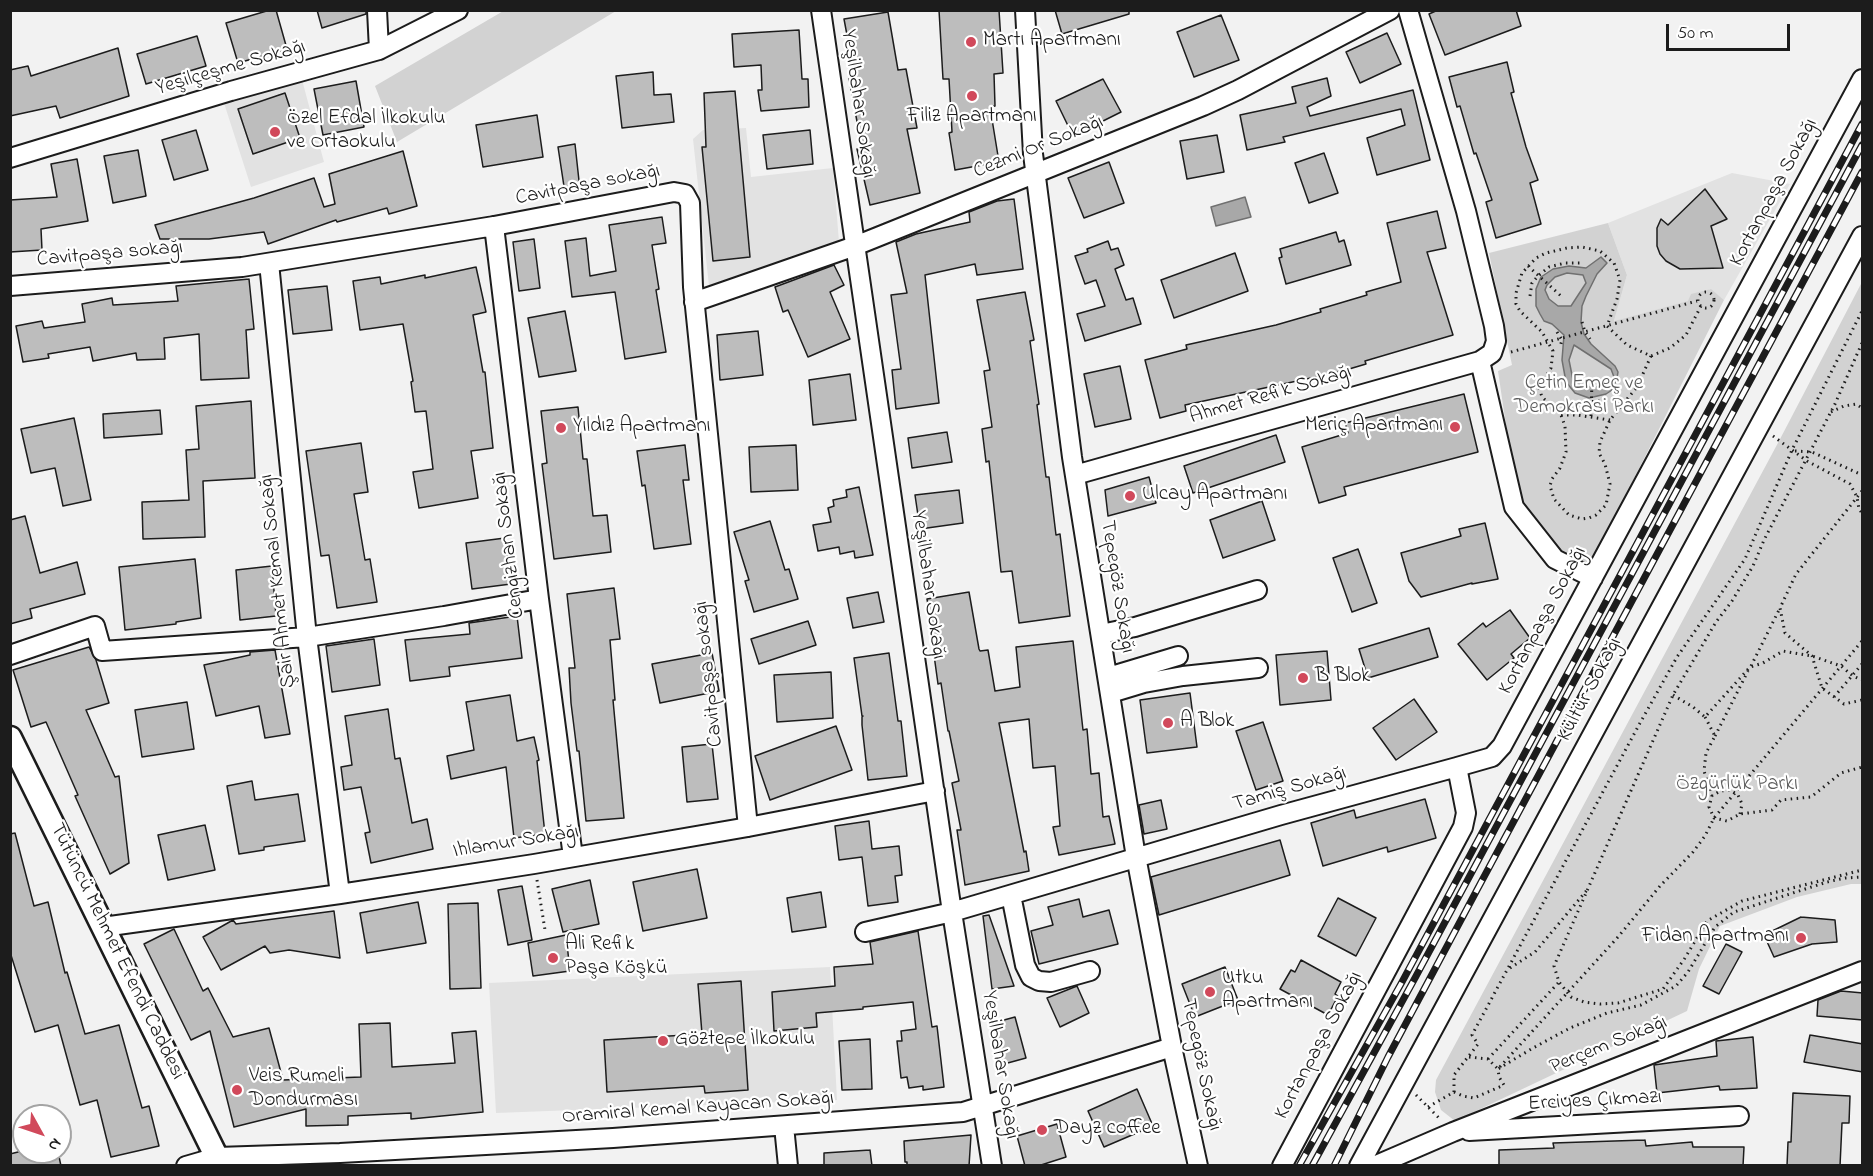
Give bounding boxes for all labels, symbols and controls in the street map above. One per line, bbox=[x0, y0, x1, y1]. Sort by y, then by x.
scale bar bbox=[1669, 12, 1794, 50]
text: 50 m bbox=[1677, 21, 1714, 47]
street label: Yeşilbahar Sokağı bbox=[834, 28, 880, 180]
place label: Martı Apartmanı bbox=[983, 29, 1121, 55]
marker: Martı Apartmanı bbox=[964, 35, 978, 49]
street label: Yeşilçeşme Sokağı bbox=[153, 36, 309, 102]
marker: Filiz Apartmanı bbox=[965, 89, 979, 103]
place label: Filiz Apartmanı bbox=[907, 105, 1037, 131]
place label: Özel Efdal İlkokulu ve Ortaokulu bbox=[287, 107, 445, 157]
street label: Cezmi Or Sokağı bbox=[970, 110, 1108, 186]
street label: Kortanpaşa Sokağı bbox=[1725, 115, 1825, 271]
marker: Özel Efdal İlkokulu ve Ortaokulu bbox=[268, 125, 282, 139]
street label: Cavitpaşa sokağı bbox=[514, 160, 662, 212]
street label: Cavitpaşa sokağı bbox=[36, 236, 184, 274]
street label: Ahmet Refik Sokağı bbox=[1187, 361, 1355, 431]
park label: Çetin Emeç ve Demokrasi Parkı bbox=[1514, 372, 1654, 422]
place label: Meriç Apartmanı bbox=[1305, 414, 1443, 440]
place label: Yıldız Apartmanı bbox=[573, 415, 711, 441]
marker: Meriç Apartmanı bbox=[1448, 420, 1462, 434]
marker: Yıldız Apartmanı bbox=[554, 421, 568, 435]
street label: Cengizhan Sokağı bbox=[488, 470, 532, 620]
street label: Şair Ahmet Kemal Sokağı bbox=[255, 473, 303, 689]
place label: Ulcay Apartmanı bbox=[1142, 483, 1287, 509]
marker: Ulcay Apartmanı bbox=[1123, 489, 1137, 503]
street label: Yeşilbahar Sokağı bbox=[904, 509, 950, 661]
street label: Tepegöz Sokağı bbox=[1093, 519, 1139, 655]
street label: Kortanpaşa Sokağı bbox=[1494, 543, 1594, 699]
street label: Cavitpaşa sokağı bbox=[690, 600, 730, 748]
street label: Kültür Sokağı bbox=[1553, 634, 1629, 746]
place label: B Blok bbox=[1315, 665, 1370, 691]
marker: B Blok bbox=[1296, 671, 1310, 685]
place label: A Blok bbox=[1180, 710, 1234, 736]
marker: A Blok bbox=[1161, 716, 1175, 730]
street label: Tamiş Sokağı bbox=[1230, 762, 1350, 818]
park label: Özgürlük Parkı bbox=[1676, 773, 1798, 799]
street label: Tütüncü Mehmet Efendi Caddesi bbox=[43, 820, 189, 1084]
street label: Ihlamur Sokağı bbox=[451, 821, 581, 865]
place label: Fidan Apartmanı bbox=[1642, 925, 1789, 951]
marker: Fidan Apartmanı bbox=[1794, 931, 1808, 945]
place label: Ali Refik Paşa Köşkü bbox=[565, 933, 667, 983]
marker: Ali Refik Paşa Köşkü bbox=[546, 951, 560, 965]
place label: Utku Apartmanı bbox=[1222, 967, 1313, 1017]
street label: Kortanpaşa Sokağı bbox=[1270, 968, 1370, 1124]
marker: Utku Apartmanı bbox=[1203, 985, 1217, 999]
street label: Yeşilbahar Sokağı bbox=[975, 989, 1023, 1141]
street label: Tepegöz Sokağı bbox=[1174, 997, 1226, 1133]
street label: Perçem Sokağı bbox=[1547, 1011, 1671, 1081]
place label: Göztepe İlkokulu bbox=[675, 1028, 815, 1054]
marker: Göztepe İlkokulu bbox=[656, 1034, 670, 1048]
place label: Veis Rumeli Dondurması bbox=[249, 1065, 358, 1115]
marker: Veis Rumeli Dondurması bbox=[230, 1083, 244, 1097]
street label: Erciyes Çıkmazı bbox=[1527, 1086, 1663, 1118]
street label: Oramiral Kemal Kayacan Sokağı bbox=[561, 1087, 835, 1131]
north arrow bbox=[12, 1104, 72, 1164]
place label: Dayz coffee bbox=[1054, 1117, 1161, 1143]
marker: Dayz coffee bbox=[1035, 1123, 1049, 1137]
text: N bbox=[42, 1132, 67, 1156]

